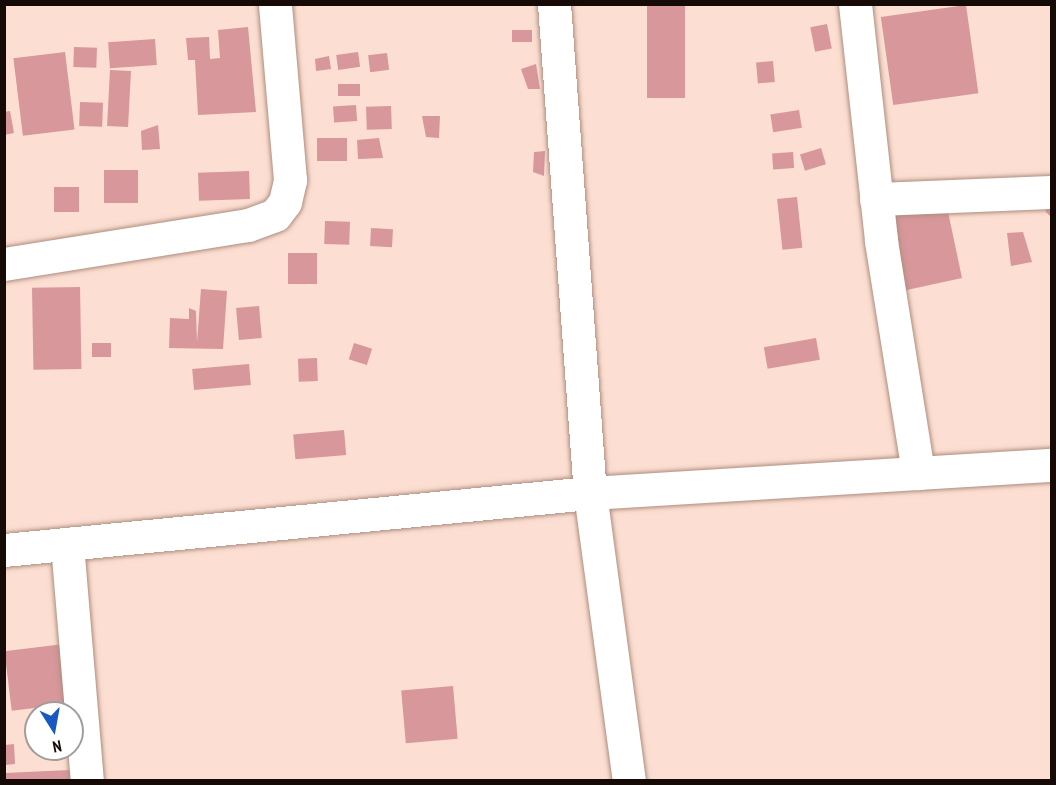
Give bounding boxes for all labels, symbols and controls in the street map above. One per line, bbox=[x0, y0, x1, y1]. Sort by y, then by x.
north arrow bbox=[24, 701, 84, 761]
text: N bbox=[51, 736, 63, 757]

